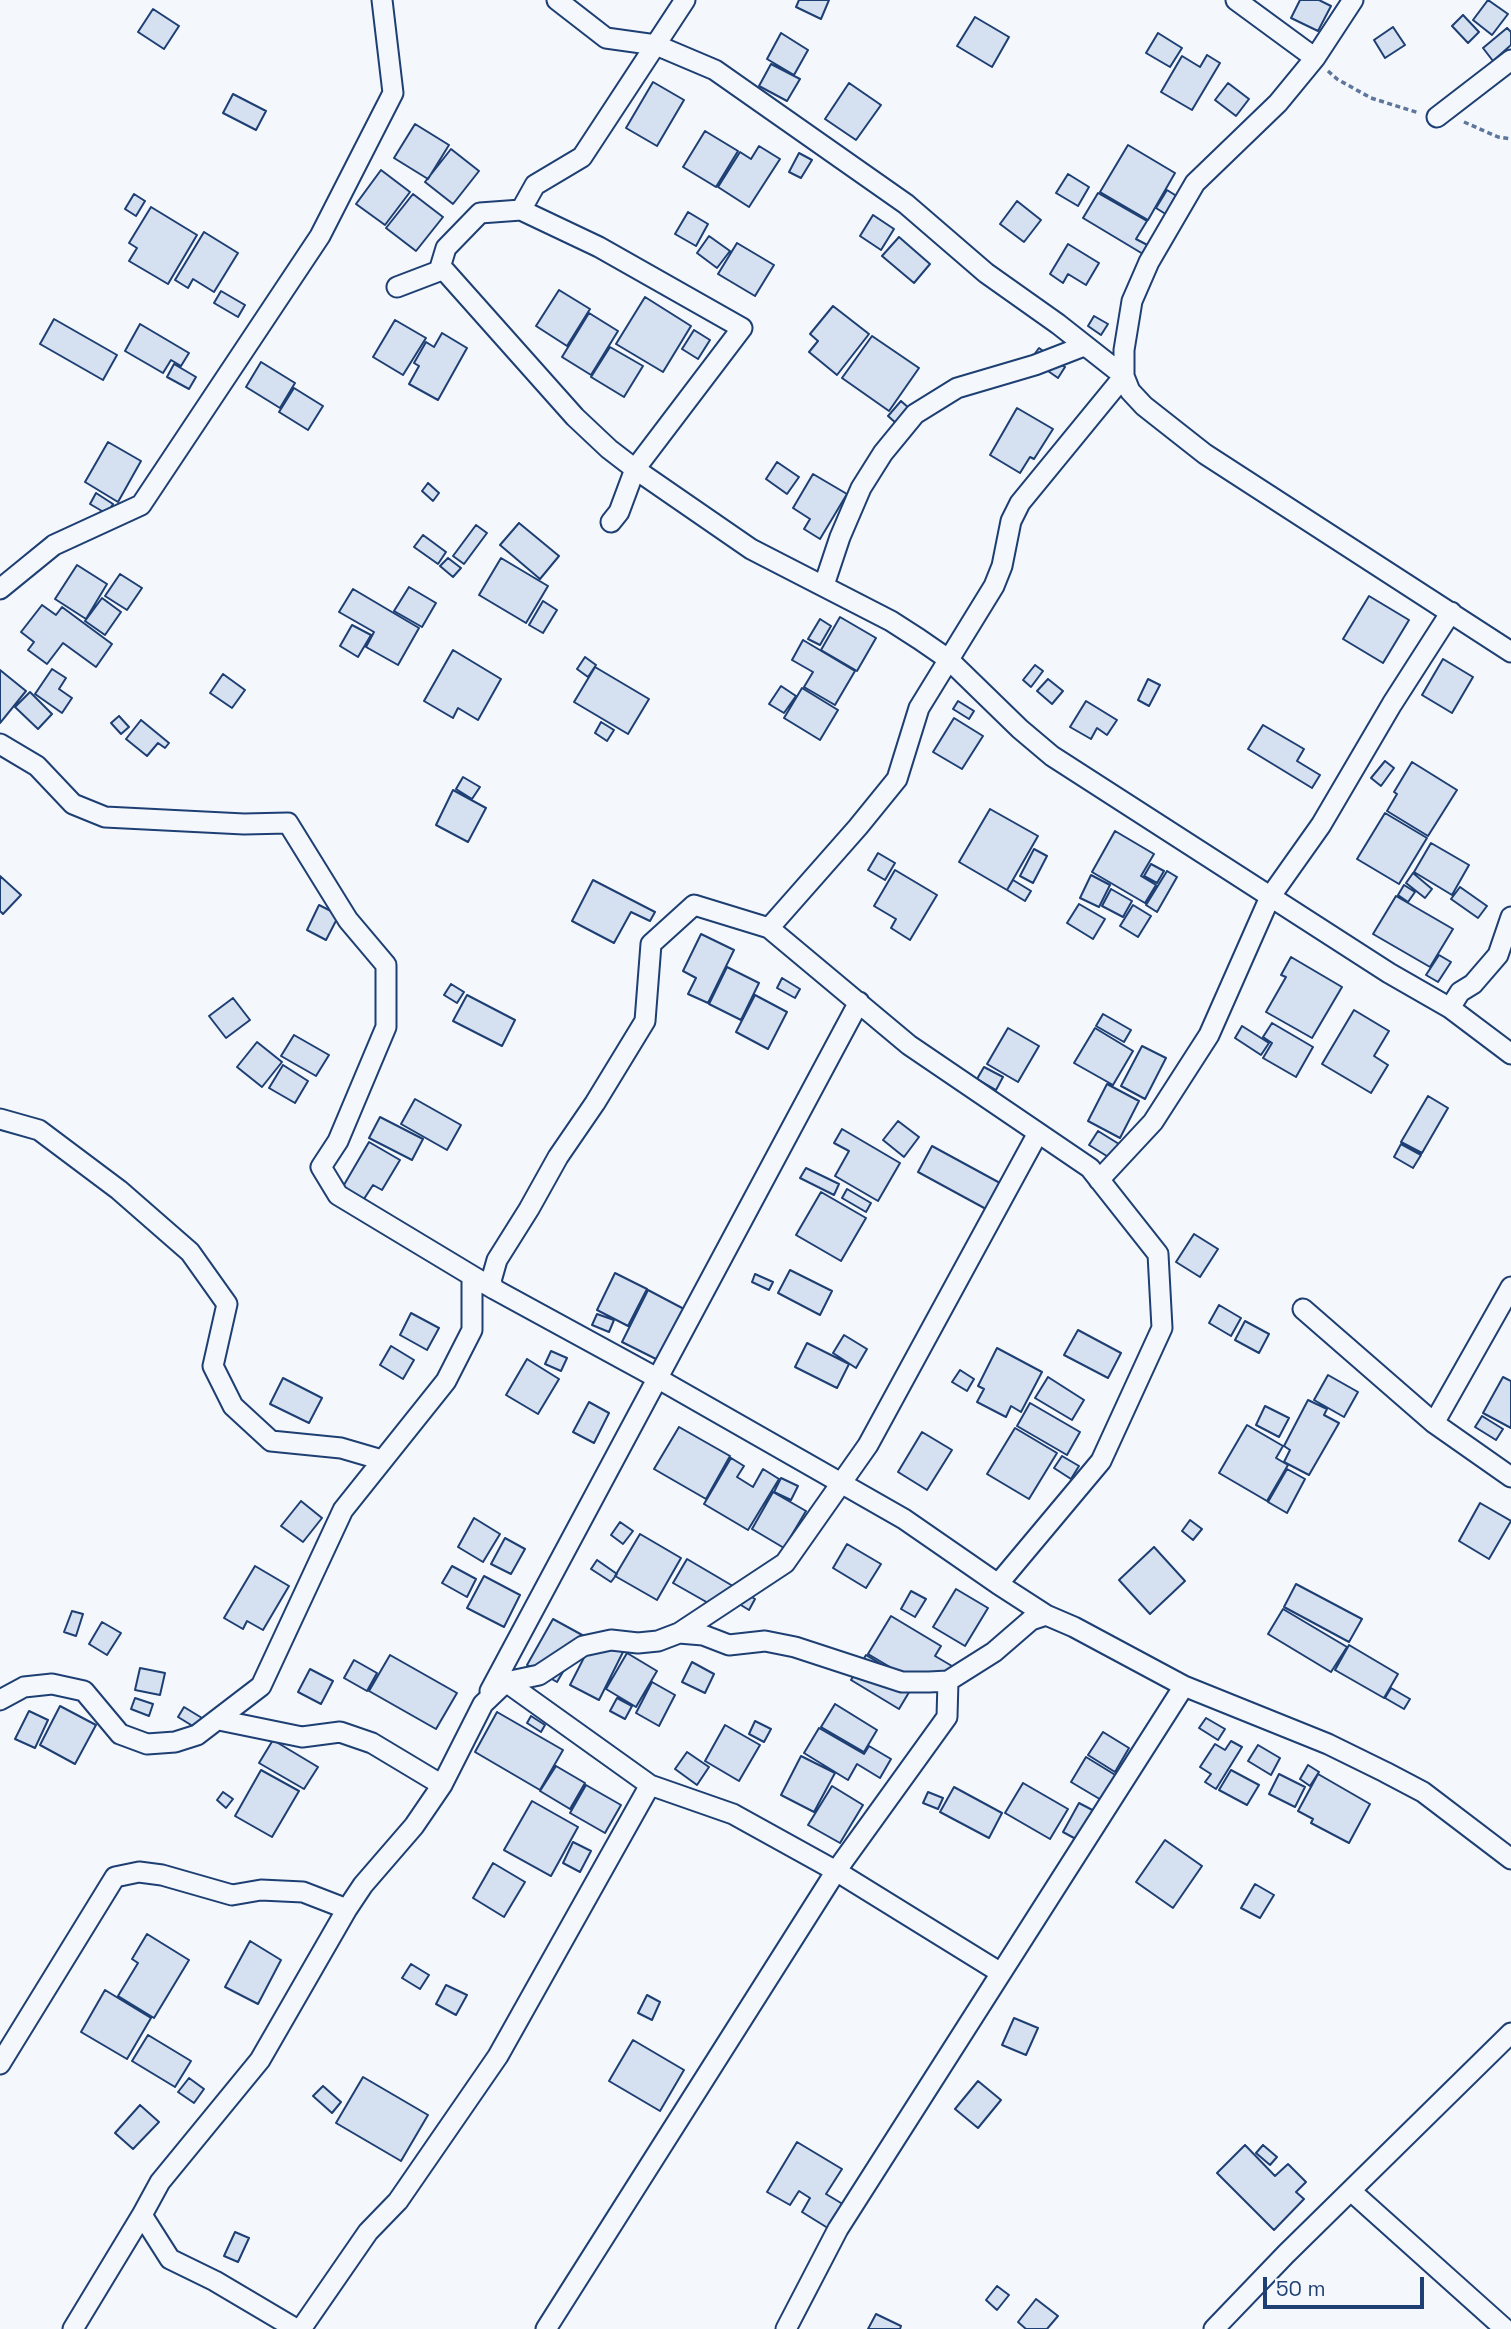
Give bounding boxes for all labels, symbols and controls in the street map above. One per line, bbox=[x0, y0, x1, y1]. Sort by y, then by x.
scale bar bbox=[1266, 2262, 1427, 2306]
text: 50 m bbox=[1276, 2275, 1326, 2302]

